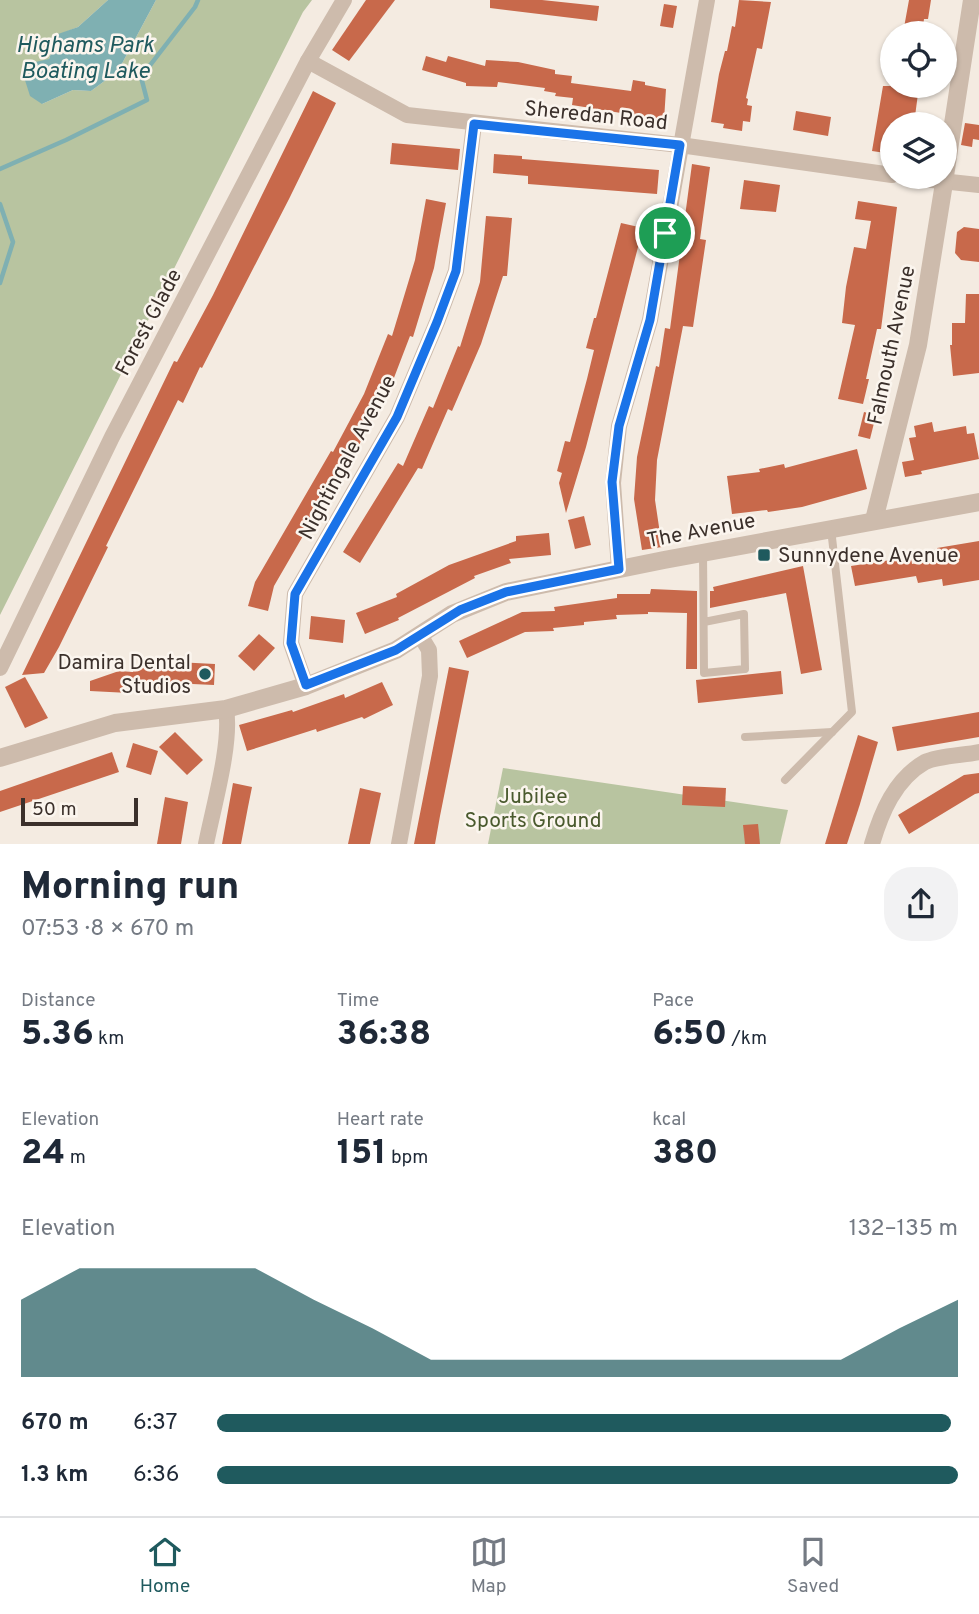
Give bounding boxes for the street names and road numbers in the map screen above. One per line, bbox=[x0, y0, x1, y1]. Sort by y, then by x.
street label: Sheredan Road bbox=[523, 96, 669, 137]
street label: Falmouth Avenue bbox=[862, 263, 923, 427]
street label: Forest Glade bbox=[110, 265, 189, 381]
street label: Nightingale Avenue bbox=[294, 371, 403, 545]
street label: The Avenue bbox=[645, 508, 758, 555]

